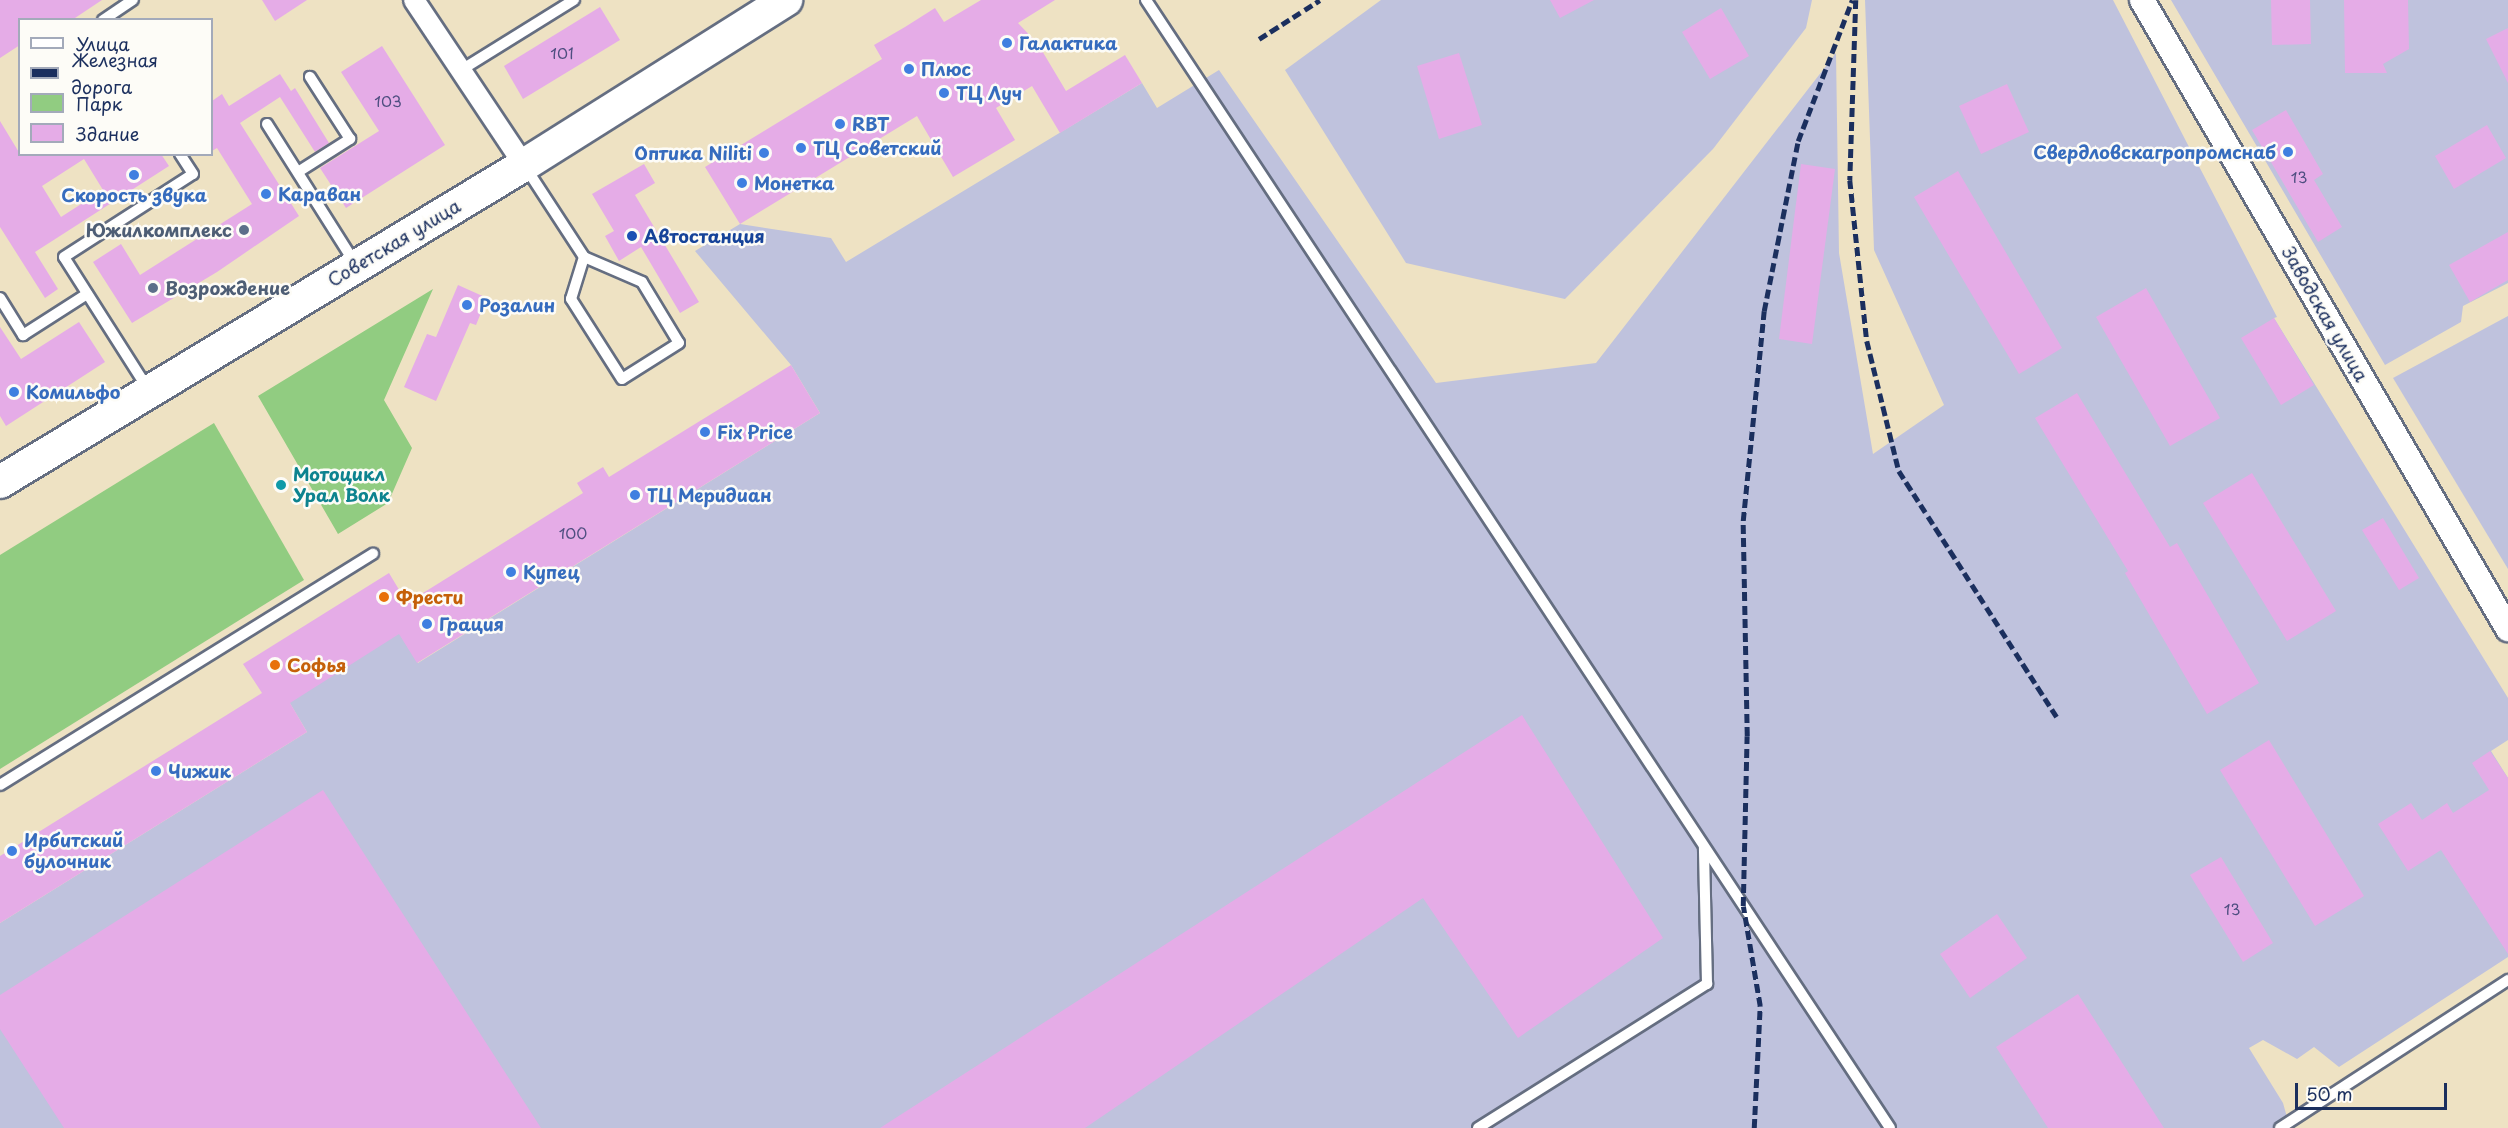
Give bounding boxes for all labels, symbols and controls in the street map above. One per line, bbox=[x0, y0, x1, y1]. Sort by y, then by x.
legend bbox=[18, 18, 213, 156]
text: Улица bbox=[76, 30, 130, 57]
place label: Галактика bbox=[1019, 32, 1117, 54]
marker: Галактика bbox=[1000, 36, 1014, 50]
house number: 101 bbox=[550, 44, 574, 62]
text: Железная дорога bbox=[71, 46, 158, 100]
place label: Плюс bbox=[921, 58, 971, 80]
marker: Плюс bbox=[902, 62, 916, 76]
place label: ТЦ Луч bbox=[956, 82, 1023, 104]
marker: ТЦ Луч bbox=[937, 86, 951, 100]
text: Парк bbox=[76, 90, 122, 117]
house number: 103 bbox=[374, 92, 402, 110]
place label: RBT bbox=[852, 113, 889, 135]
marker: RBT bbox=[833, 117, 847, 131]
text: Здание bbox=[76, 120, 139, 147]
place label: ТЦ Советский bbox=[813, 137, 943, 159]
marker: ТЦ Советский bbox=[794, 141, 808, 155]
place label: Свердловскагропромснаб bbox=[2033, 141, 2276, 163]
place label: Оптика Niliti bbox=[634, 142, 752, 164]
marker: Свердловскагропромснаб bbox=[2281, 145, 2295, 159]
marker: Оптика Niliti bbox=[757, 146, 771, 160]
marker: Скорость звука bbox=[127, 168, 141, 182]
house number: 13 bbox=[2291, 168, 2307, 186]
place label: Монетка bbox=[754, 172, 835, 194]
marker: Монетка bbox=[735, 176, 749, 190]
place label: Караван bbox=[278, 183, 361, 205]
place label: Скорость звука bbox=[61, 184, 207, 206]
marker: Караван bbox=[259, 187, 273, 201]
street label: Советская улица bbox=[323, 195, 465, 291]
place label: Южилкомплекс bbox=[86, 219, 232, 241]
marker: Южилкомплекс bbox=[237, 223, 251, 237]
place label: Автостанция bbox=[644, 225, 765, 247]
marker: Автостанция bbox=[625, 229, 639, 243]
street label: Заводская улица bbox=[2277, 242, 2373, 386]
place label: Возрождение bbox=[165, 277, 290, 299]
marker: Возрождение bbox=[146, 281, 160, 295]
place label: Розалин bbox=[479, 294, 555, 316]
marker: Розалин bbox=[460, 298, 474, 312]
place label: Комильфо bbox=[26, 381, 120, 403]
marker: Комильфо bbox=[7, 385, 21, 399]
place label: Fix Price bbox=[717, 421, 794, 443]
marker: Fix Price bbox=[698, 425, 712, 439]
place label: Мотоцикл Урал Волк bbox=[293, 464, 390, 506]
marker: Мотоцикл Урал Волк bbox=[274, 478, 288, 492]
place label: ТЦ Меридиан bbox=[647, 484, 774, 506]
marker: ТЦ Меридиан bbox=[628, 488, 642, 502]
house number: 100 bbox=[559, 524, 587, 542]
place label: Купец bbox=[523, 561, 579, 583]
marker: Купец bbox=[504, 565, 518, 579]
place label: Фрести bbox=[396, 586, 463, 608]
marker: Фрести bbox=[377, 590, 391, 604]
place label: Грация bbox=[439, 613, 504, 635]
marker: Грация bbox=[420, 617, 434, 631]
place label: Софья bbox=[287, 654, 346, 676]
marker: Софья bbox=[268, 658, 282, 672]
place label: Чижик bbox=[168, 760, 231, 782]
marker: Чижик bbox=[149, 764, 163, 778]
place label: Ирбитский булочник bbox=[24, 830, 123, 872]
marker: Ирбитский булочник bbox=[5, 844, 19, 858]
house number: 13 bbox=[2224, 900, 2240, 918]
scale bar bbox=[2298, 1071, 2450, 1109]
text: 50 m bbox=[2306, 1080, 2353, 1107]

